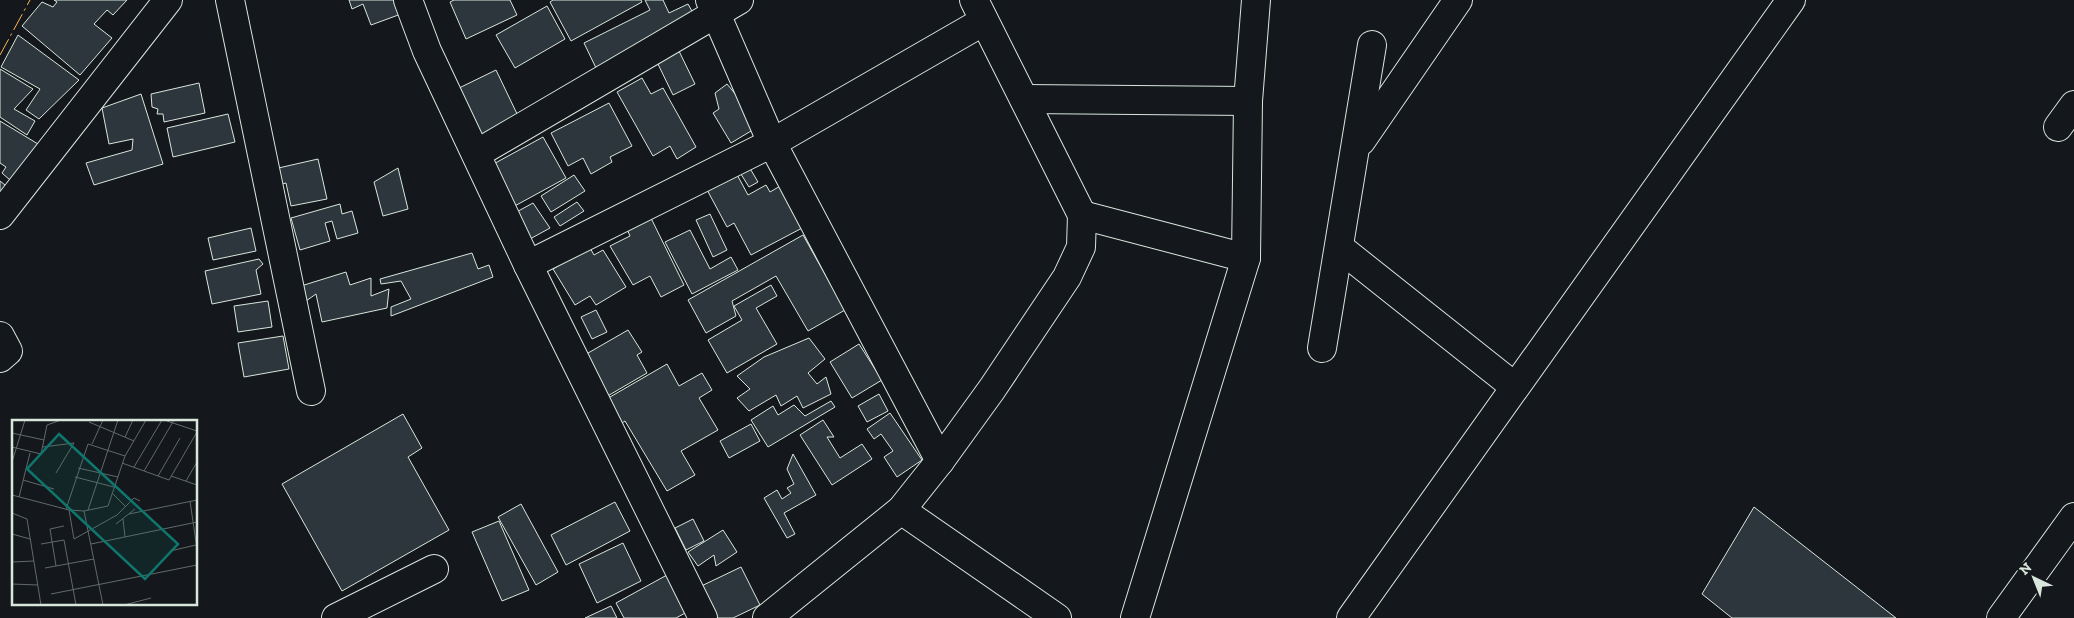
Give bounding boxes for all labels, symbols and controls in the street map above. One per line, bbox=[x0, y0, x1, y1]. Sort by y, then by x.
inset map bbox=[12, 420, 198, 606]
north arrow bbox=[2009, 553, 2059, 603]
text: N bbox=[2016, 559, 2035, 579]

